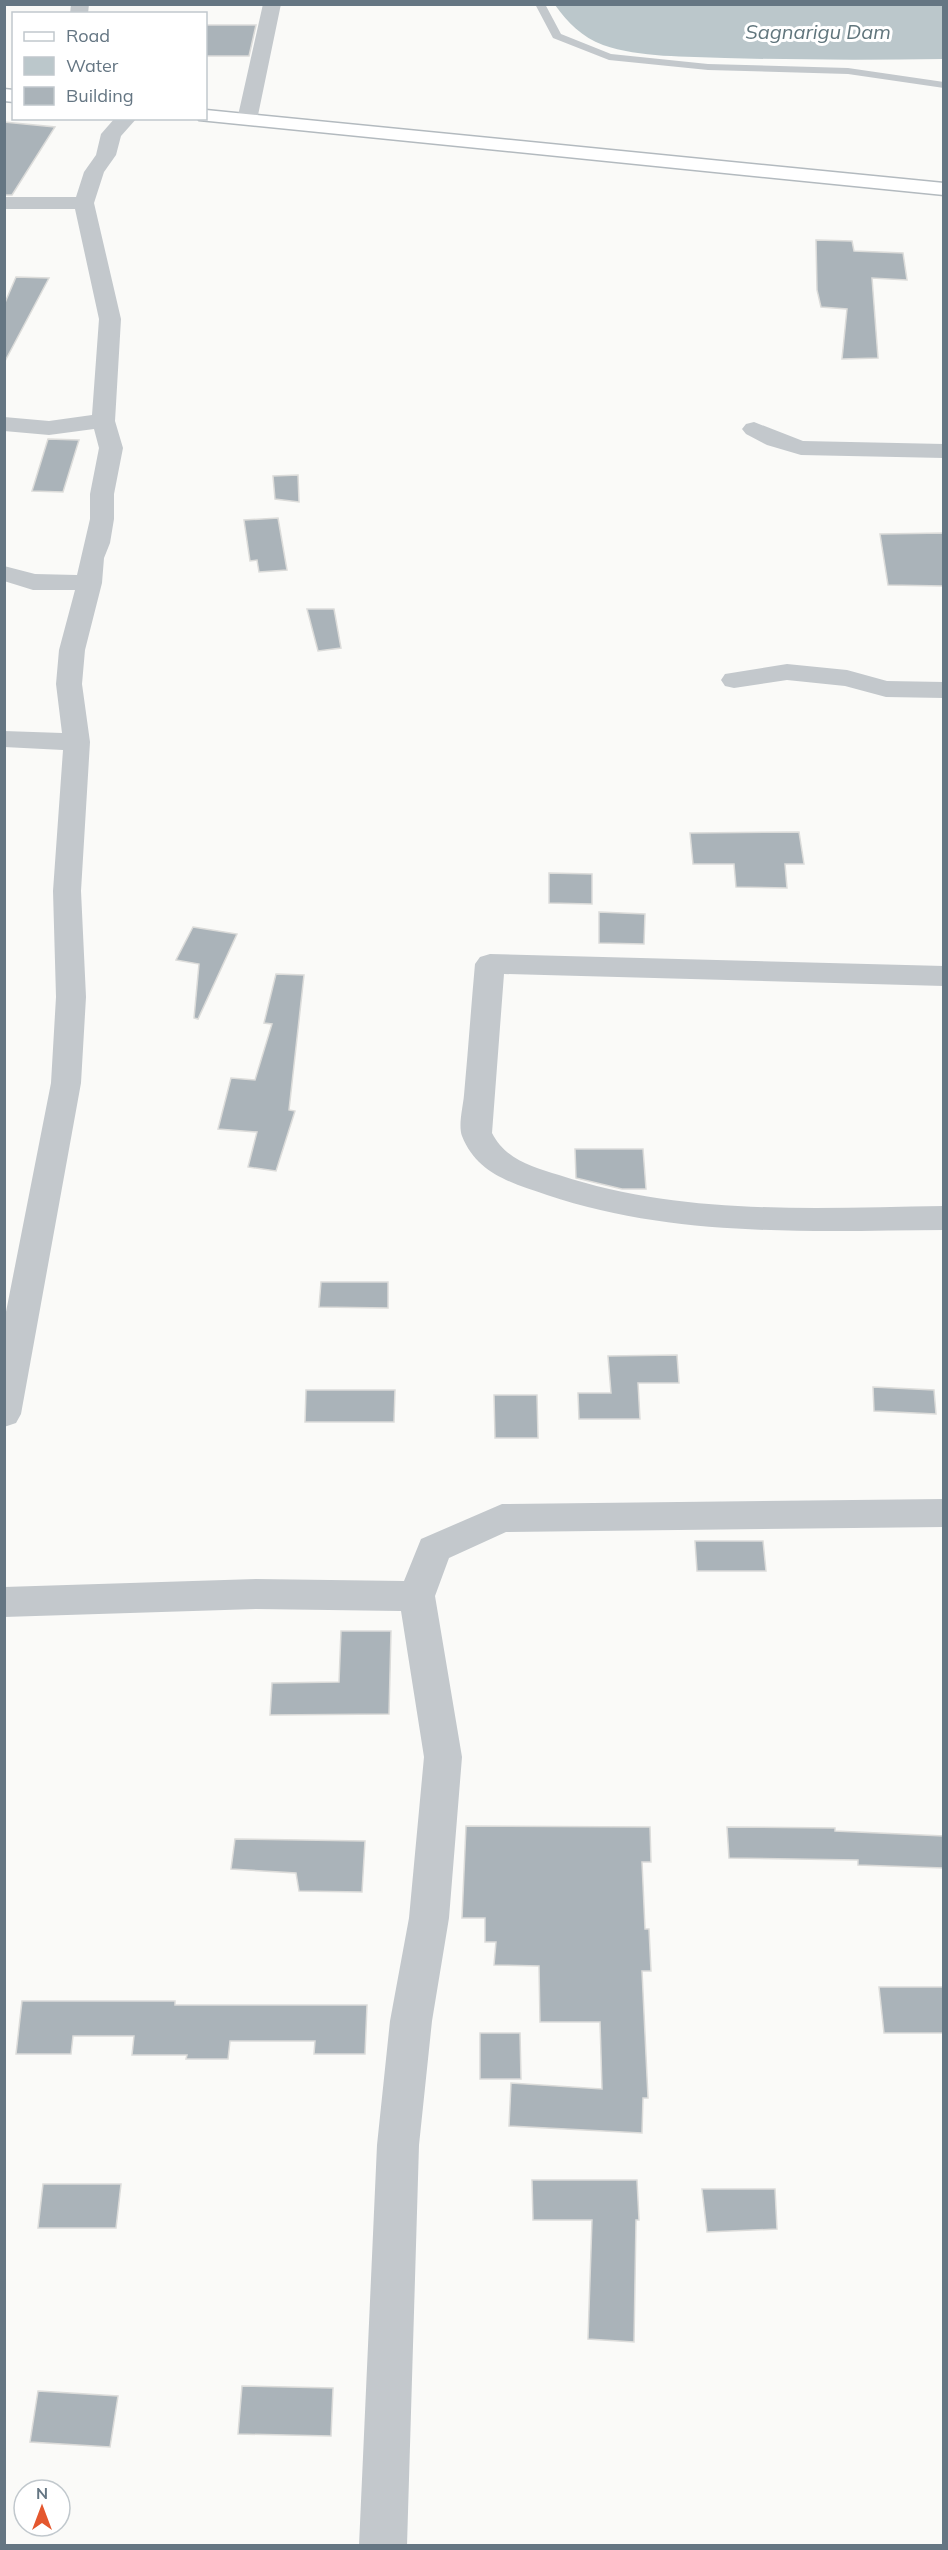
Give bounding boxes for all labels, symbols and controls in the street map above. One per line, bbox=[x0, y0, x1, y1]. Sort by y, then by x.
legend bbox=[12, 12, 207, 120]
water label: Sagnarigu Dam bbox=[745, 19, 891, 44]
text: Road bbox=[66, 24, 110, 47]
text: Water bbox=[66, 54, 119, 77]
text: Building bbox=[66, 84, 134, 107]
north arrow bbox=[12, 2478, 72, 2538]
text: N bbox=[36, 2483, 48, 2503]

